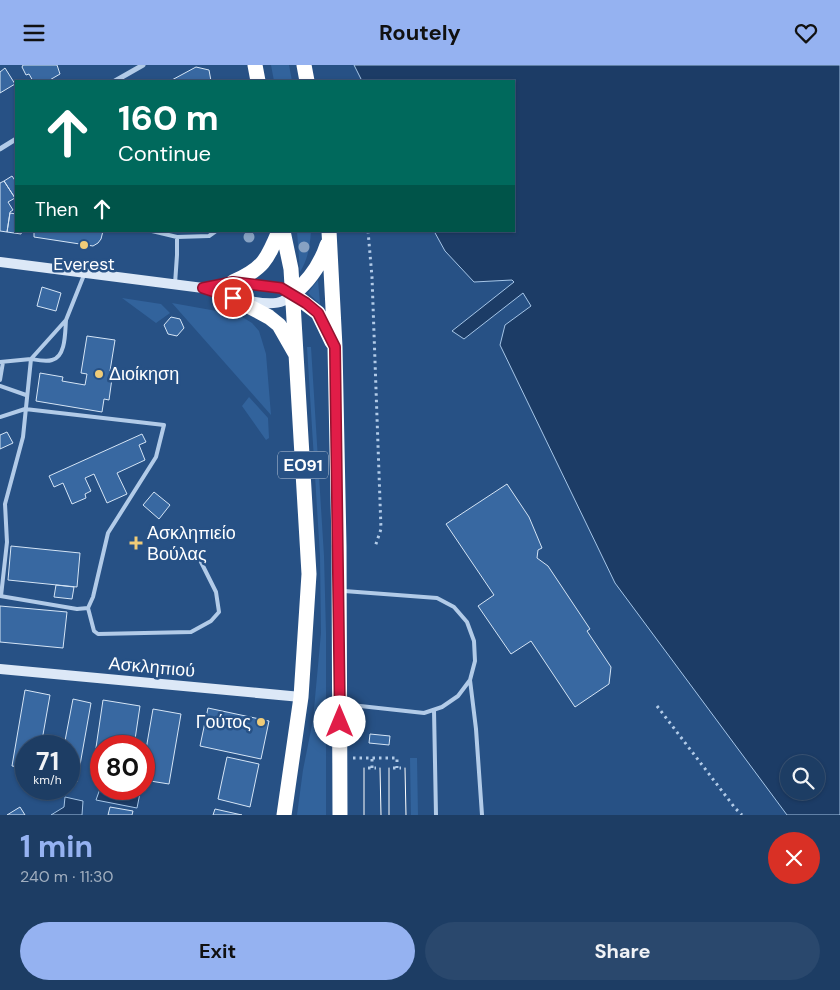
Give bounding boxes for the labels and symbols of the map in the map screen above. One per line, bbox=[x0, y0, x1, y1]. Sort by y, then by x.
marker: Everest bbox=[78, 239, 90, 251]
place label: Everest bbox=[53, 252, 115, 276]
pin bbox=[212, 277, 254, 319]
place label: Διοίκηση bbox=[109, 362, 179, 386]
marker: Διοίκηση bbox=[93, 368, 105, 380]
road number: ΕΟ91 bbox=[278, 451, 328, 479]
place label: Ασκληπιείο Βούλας bbox=[147, 521, 236, 566]
marker: Ασκληπιείο Βούλας bbox=[129, 536, 143, 550]
street label: Ασκληπιού bbox=[108, 651, 196, 683]
position arrow bbox=[313, 695, 365, 747]
place label: Γούτος bbox=[196, 710, 251, 734]
marker: Γούτος bbox=[255, 716, 267, 728]
speed limit sign: 80 bbox=[90, 735, 155, 800]

